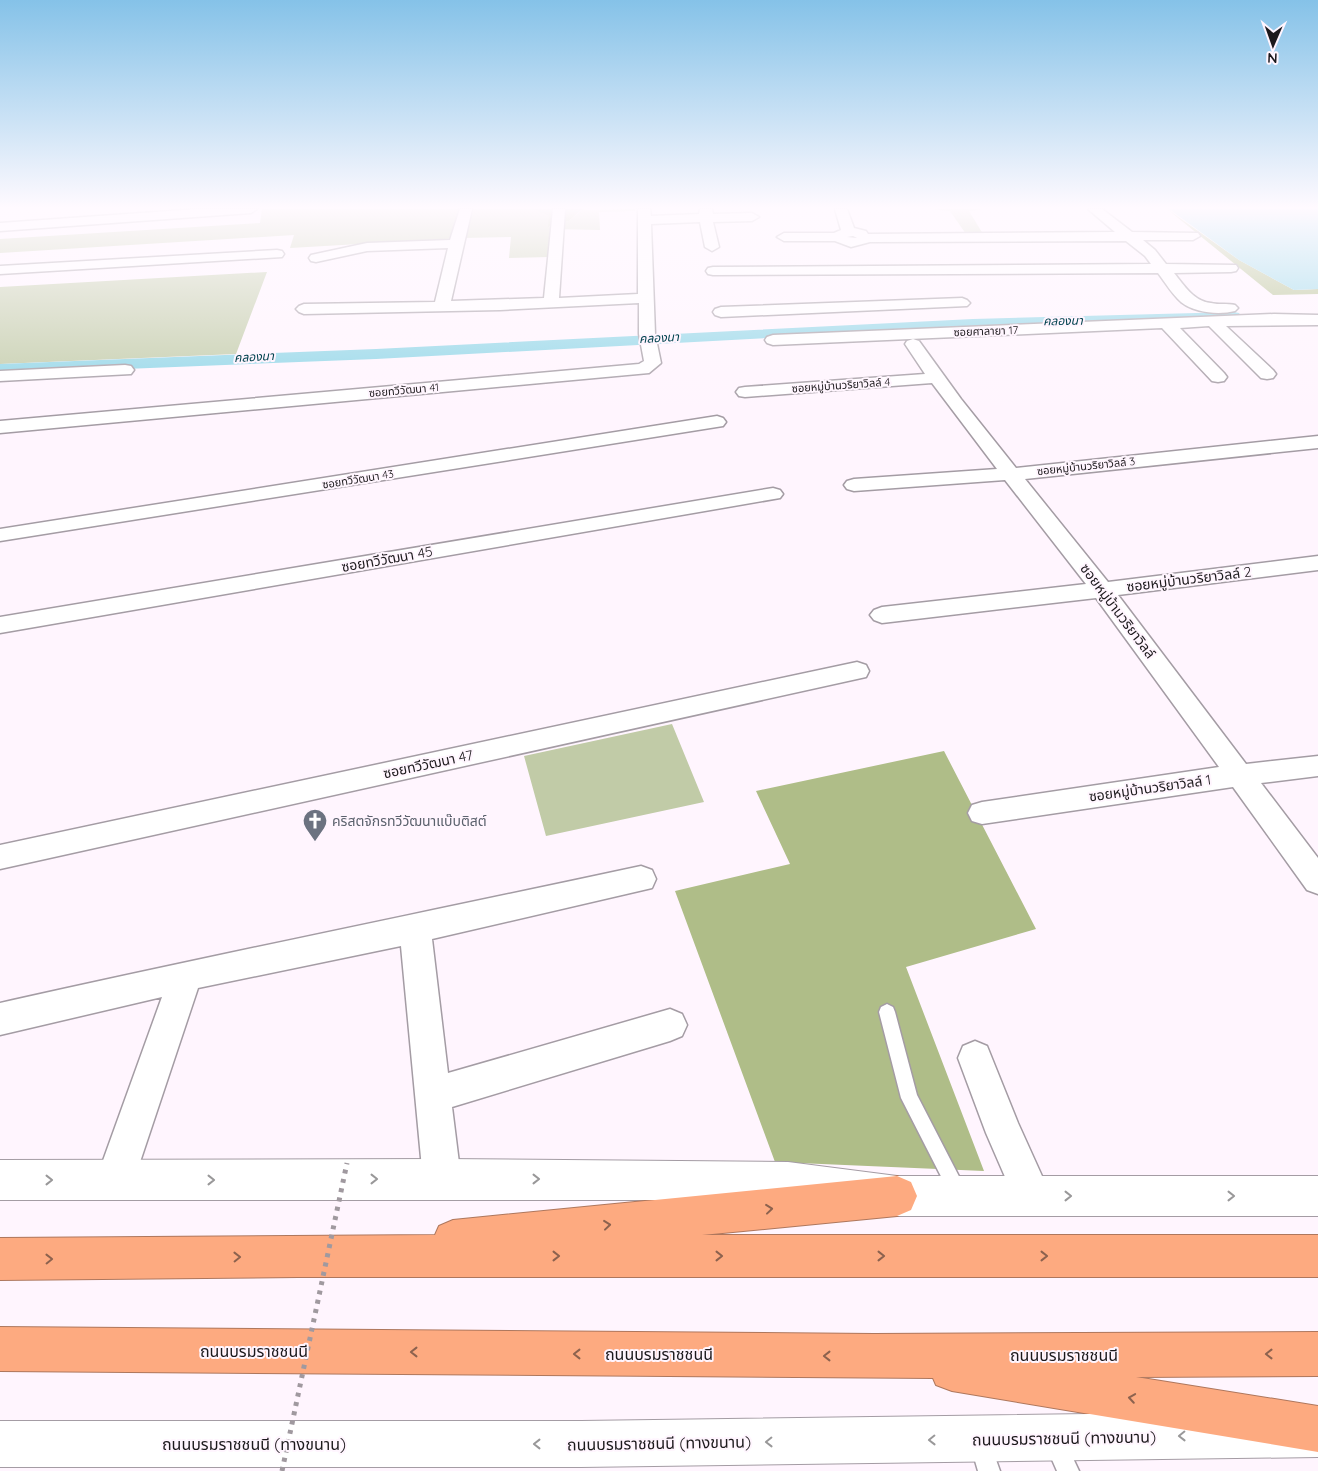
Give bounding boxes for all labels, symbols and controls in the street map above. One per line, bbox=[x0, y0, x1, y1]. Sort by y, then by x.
north arrow bbox=[1248, 20, 1298, 70]
text: N bbox=[1267, 49, 1278, 67]
water label: คลองนา bbox=[1043, 313, 1084, 328]
street label: ซอยศาลายา 17 bbox=[953, 323, 1019, 339]
water label: คลองนา bbox=[639, 329, 680, 346]
water label: คลองนา bbox=[234, 348, 275, 365]
street label: ซอยหมู่บ้านวริยาวิลล์ 4 bbox=[791, 375, 891, 395]
street label: ซอยทวีวัฒนา 41 bbox=[368, 380, 440, 400]
street label: ซอยหมู่บ้านวริยาวิลล์ 3 bbox=[1036, 454, 1136, 478]
street label: ซอยทวีวัฒนา 43 bbox=[321, 466, 395, 492]
street label: ซอยทวีวัฒนา 45 bbox=[340, 542, 434, 576]
street label: ซอยหมู่บ้านวริยาวิลล์ bbox=[1076, 560, 1160, 662]
street label: ซอยหมู่บ้านวริยาวิลล์ 2 bbox=[1125, 562, 1253, 596]
street label: ซอยทวีวัฒนา 47 bbox=[381, 746, 475, 782]
street label: ซอยหมู่บ้านวริยาวิลล์ 1 bbox=[1088, 771, 1212, 805]
church icon: คริสตจักรทวีวัฒนาแบ๊บติสต์ bbox=[302, 808, 328, 842]
place label: คริสตจักรทวีวัฒนาแบ๊บติสต์ bbox=[332, 812, 487, 830]
one-way arrow bbox=[370, 1174, 378, 1184]
one-way arrow bbox=[532, 1174, 540, 1184]
one-way arrow bbox=[45, 1175, 53, 1185]
one-way arrow bbox=[208, 1175, 215, 1185]
one-way arrow bbox=[1065, 1191, 1073, 1201]
one-way arrow bbox=[1228, 1191, 1235, 1201]
one-way arrow bbox=[765, 1204, 773, 1215]
one-way arrow bbox=[604, 1220, 612, 1231]
one-way arrow bbox=[553, 1251, 561, 1261]
one-way arrow bbox=[716, 1251, 723, 1261]
one-way arrow bbox=[878, 1251, 886, 1261]
one-way arrow bbox=[1040, 1251, 1048, 1261]
one-way arrow bbox=[234, 1252, 242, 1262]
one-way arrow bbox=[45, 1254, 53, 1264]
street label: ถนนบรมราชชนนี bbox=[200, 1341, 308, 1361]
street label: ถนนบรมราชชนนี bbox=[605, 1344, 713, 1364]
street label: ถนนบรมราชชนนี bbox=[1010, 1345, 1118, 1365]
one-way arrow bbox=[410, 1347, 418, 1357]
one-way arrow bbox=[573, 1349, 580, 1359]
one-way arrow bbox=[1265, 1349, 1273, 1359]
one-way arrow bbox=[823, 1351, 830, 1361]
one-way arrow bbox=[1127, 1394, 1136, 1404]
street label: ถนนบรมราชชนนี (ทางขนาน) bbox=[972, 1426, 1156, 1450]
street label: ถนนบรมราชชนนี (ทางขนาน) bbox=[567, 1431, 751, 1455]
one-way arrow bbox=[1178, 1431, 1186, 1441]
street label: ถนนบรมราชชนนี (ทางขนาน) bbox=[162, 1434, 346, 1454]
one-way arrow bbox=[928, 1435, 936, 1445]
one-way arrow bbox=[765, 1437, 773, 1447]
one-way arrow bbox=[533, 1439, 540, 1449]

